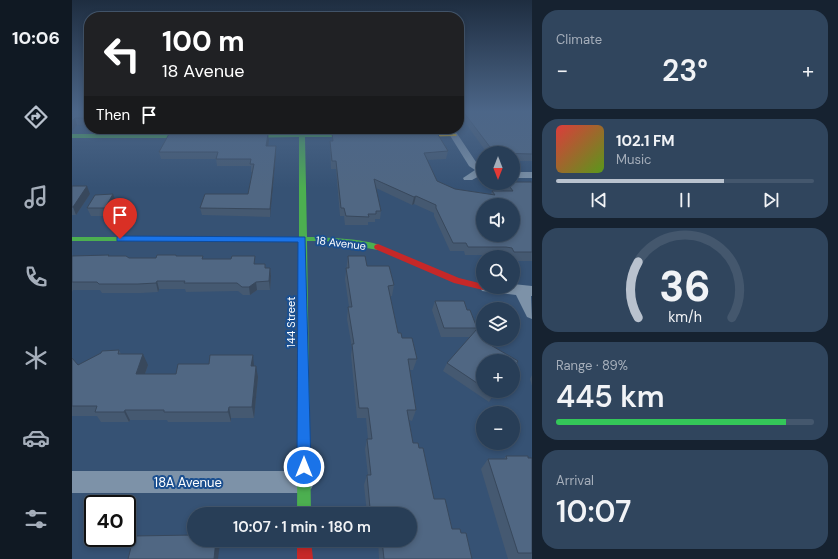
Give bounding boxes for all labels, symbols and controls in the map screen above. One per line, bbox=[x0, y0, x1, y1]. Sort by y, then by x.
text: 100 m bbox=[162, 23, 245, 60]
text: 10:06 bbox=[12, 26, 60, 50]
icon: left bbox=[96, 28, 148, 80]
text: Climate bbox=[556, 31, 602, 48]
text: 23° bbox=[662, 51, 708, 90]
text: − bbox=[556, 56, 568, 85]
text: + bbox=[802, 56, 814, 85]
text: 18 Avenue bbox=[162, 59, 245, 83]
icon: directions bbox=[22, 103, 50, 131]
icon: arrive bbox=[138, 104, 160, 126]
text: Then bbox=[96, 105, 130, 125]
text: 102.1 FM bbox=[616, 131, 675, 151]
north arrow bbox=[476, 146, 520, 190]
map controls bbox=[476, 146, 520, 450]
text: Music bbox=[616, 151, 651, 168]
icon: music bbox=[22, 183, 50, 211]
icon: previous bbox=[588, 189, 610, 211]
icon: pause bbox=[674, 189, 696, 211]
icon: next bbox=[760, 189, 782, 211]
pin bbox=[103, 198, 137, 239]
button: sound bbox=[476, 198, 520, 242]
icon: arrive bbox=[109, 204, 131, 226]
street label: 18 Avenue bbox=[315, 233, 367, 253]
button: search bbox=[476, 250, 520, 294]
text: 36 bbox=[659, 259, 711, 313]
icon: phone bbox=[22, 263, 50, 291]
street label: 144 Street bbox=[284, 297, 298, 347]
button: layers bbox=[476, 302, 520, 346]
text: km/h bbox=[668, 307, 702, 325]
icon: climate bbox=[22, 344, 50, 372]
button: + bbox=[476, 354, 520, 398]
text: Range · 89% bbox=[556, 357, 628, 374]
text: 445 km bbox=[556, 377, 665, 416]
button: − bbox=[476, 406, 520, 450]
icon: car bbox=[22, 424, 50, 452]
position arrow bbox=[283, 446, 325, 488]
text: Arrival bbox=[556, 472, 594, 489]
street label: 18A Avenue bbox=[154, 474, 222, 491]
text: 10:07 bbox=[556, 492, 631, 531]
speed limit sign: 40 bbox=[84, 495, 136, 547]
icon: filters bbox=[22, 505, 50, 533]
text: 10:07 · 1 min · 180 m bbox=[233, 517, 371, 537]

